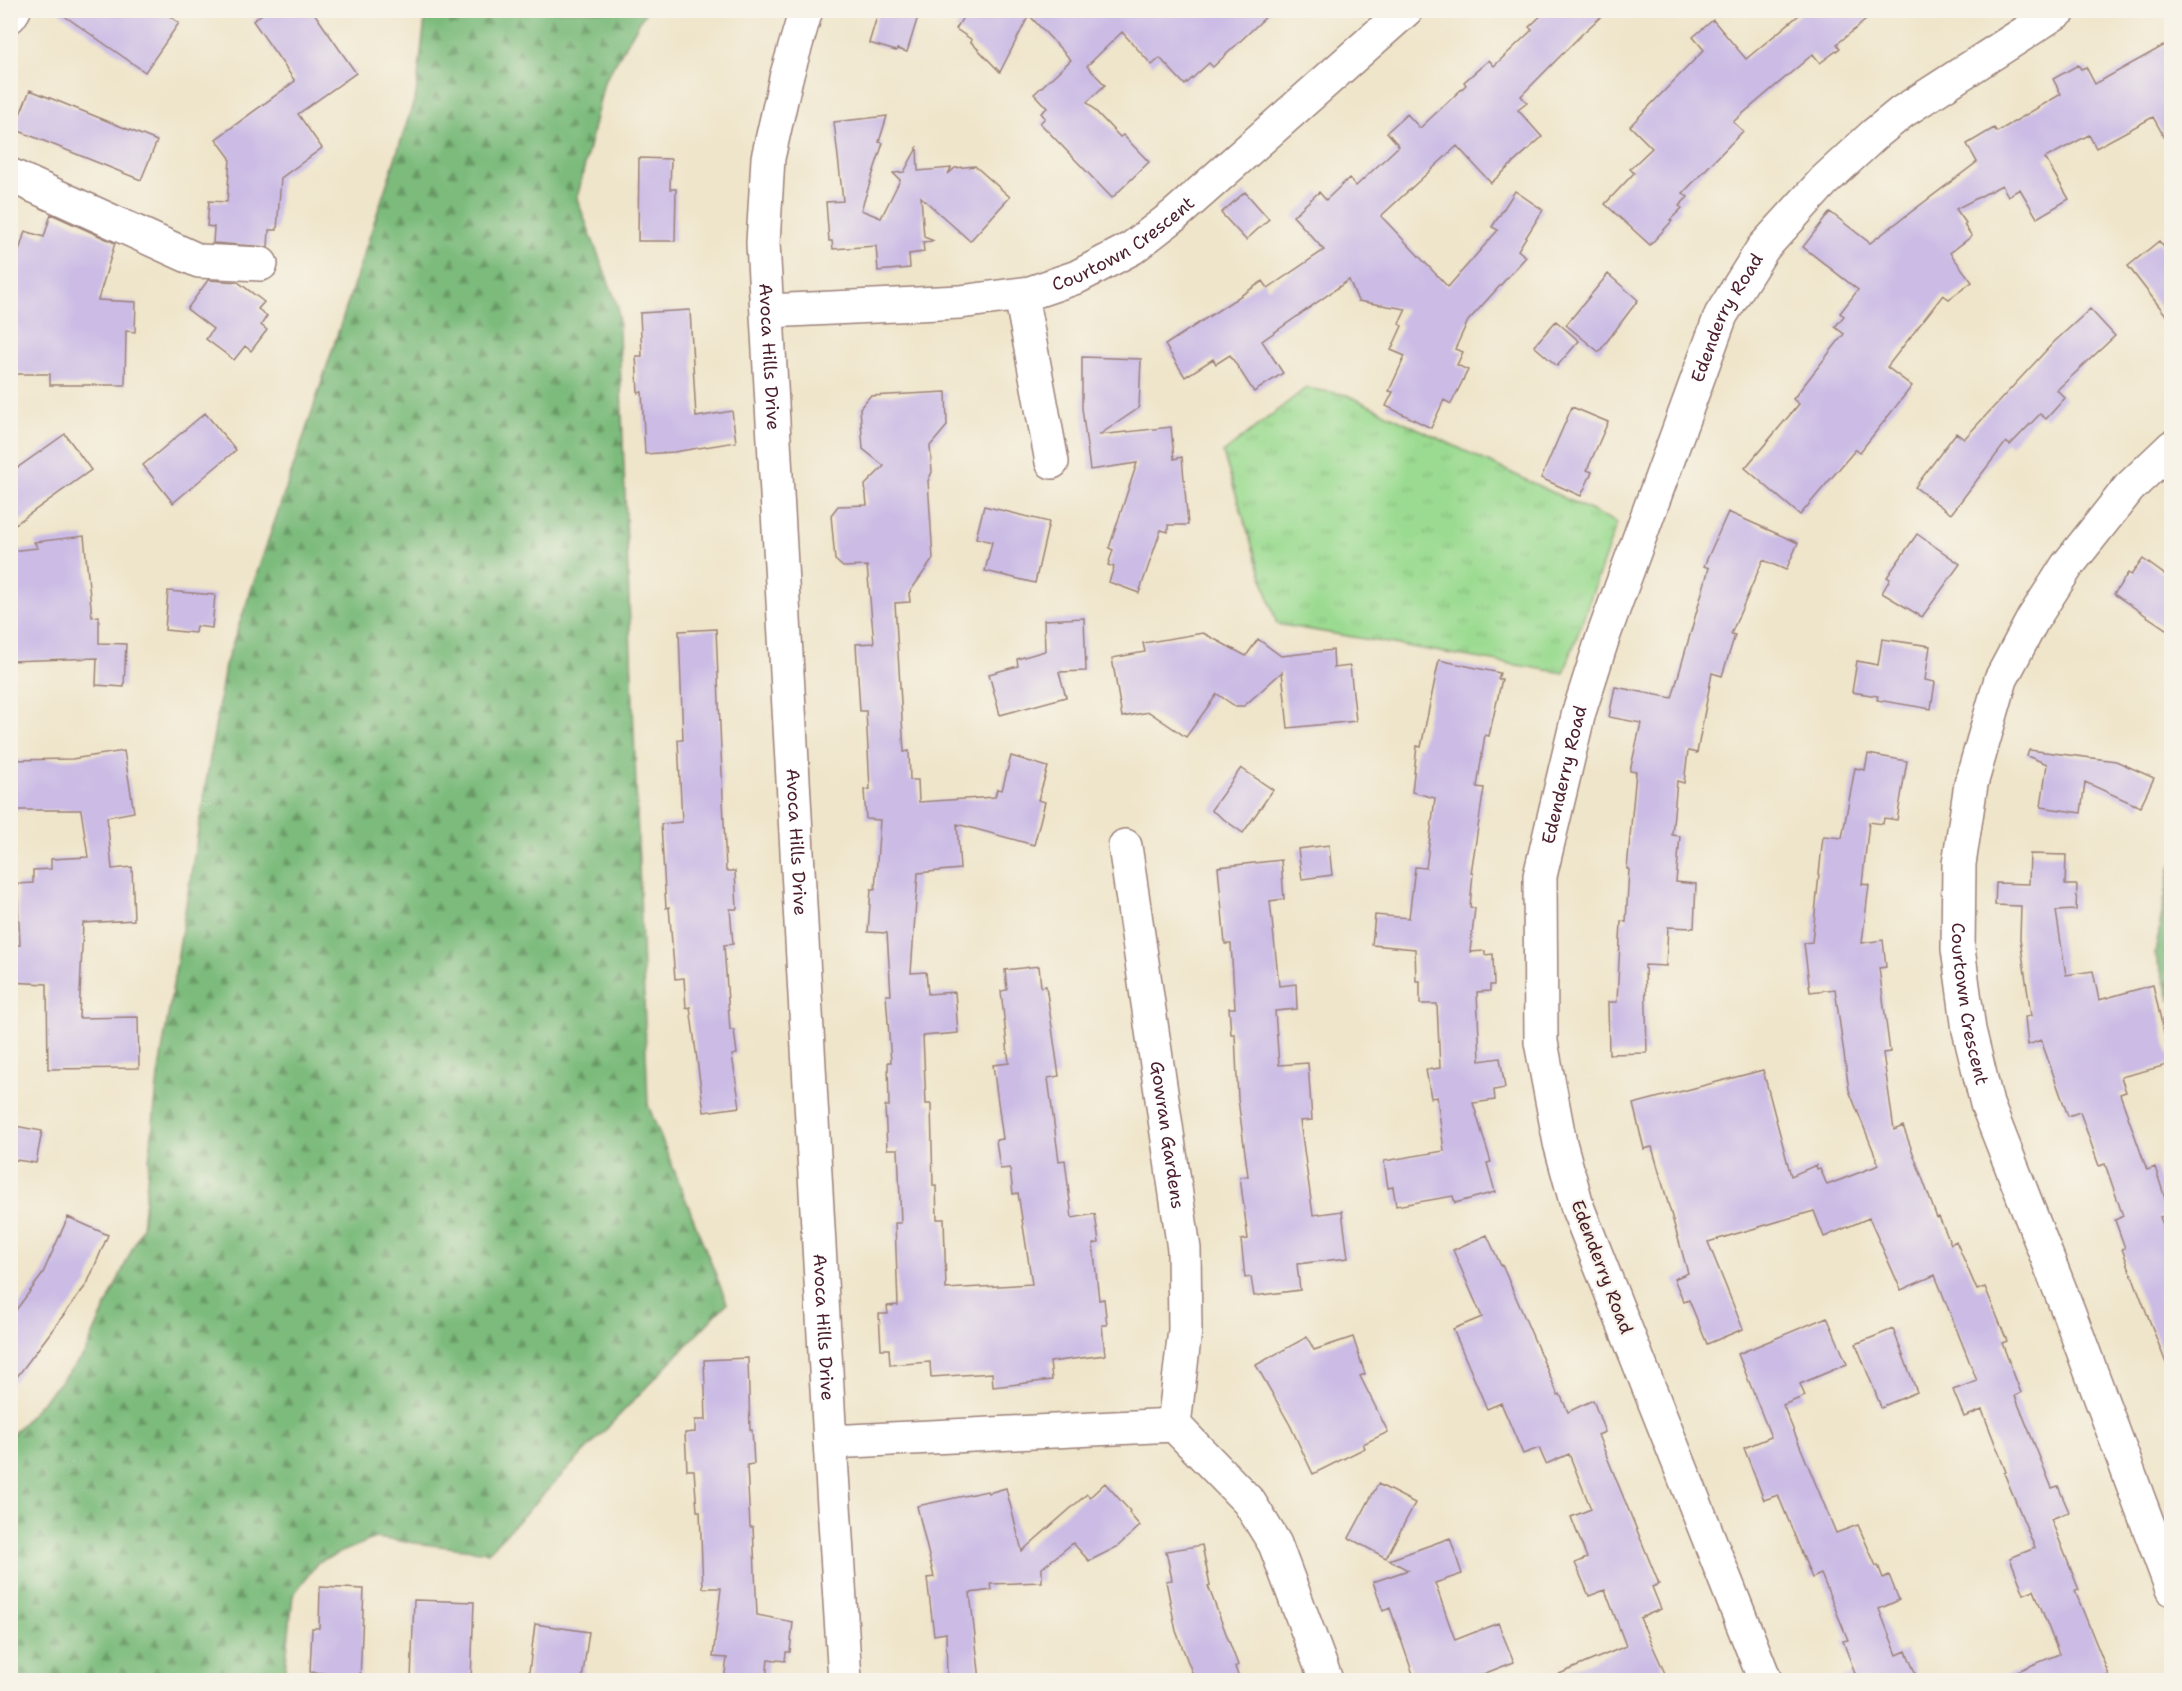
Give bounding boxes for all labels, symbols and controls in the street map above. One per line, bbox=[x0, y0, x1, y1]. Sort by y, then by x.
street label: Courtown Crescent bbox=[1049, 191, 1200, 297]
street label: Edenderry Road bbox=[1685, 249, 1769, 386]
street label: Avoca Hills Drive bbox=[753, 283, 785, 431]
street label: Edenderry Road bbox=[1536, 702, 1592, 846]
street label: Avoca Hills Drive bbox=[780, 768, 813, 916]
street label: Courtown Crescent bbox=[1945, 922, 1994, 1088]
street label: Gowran Gardens bbox=[1145, 1059, 1190, 1210]
street label: Edenderry Road bbox=[1565, 1197, 1639, 1337]
street label: Avoca Hills Drive bbox=[808, 1253, 840, 1401]

